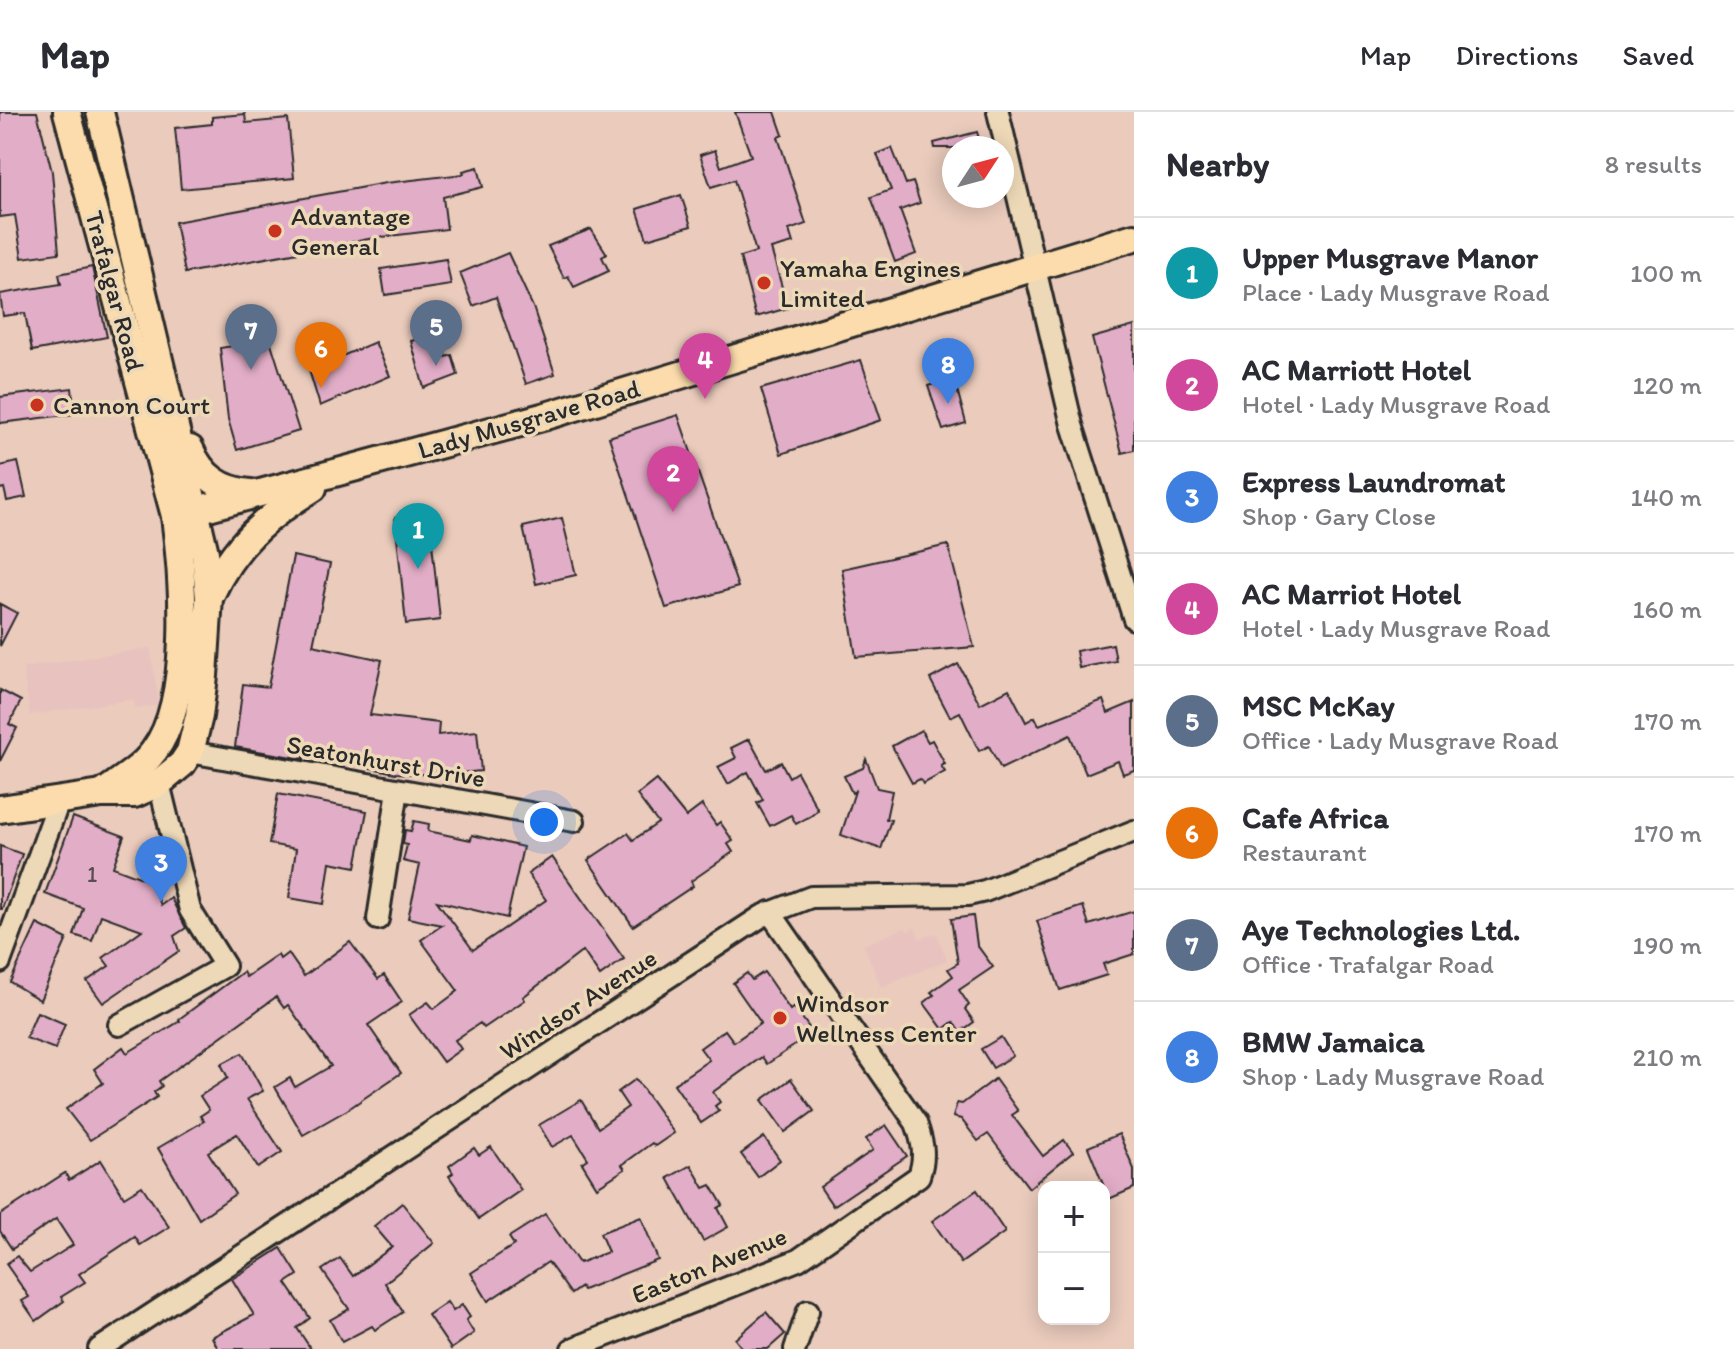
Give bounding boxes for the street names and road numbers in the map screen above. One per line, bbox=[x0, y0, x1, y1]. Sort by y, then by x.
street label: Trafalgar Road bbox=[78, 207, 152, 375]
street label: Lady Musgrave Road bbox=[414, 372, 644, 466]
street label: Seatonhurst Drive bbox=[284, 728, 488, 794]
street label: Windsor Avenue bbox=[493, 941, 663, 1067]
street label: Easton Avenue bbox=[627, 1219, 791, 1311]

